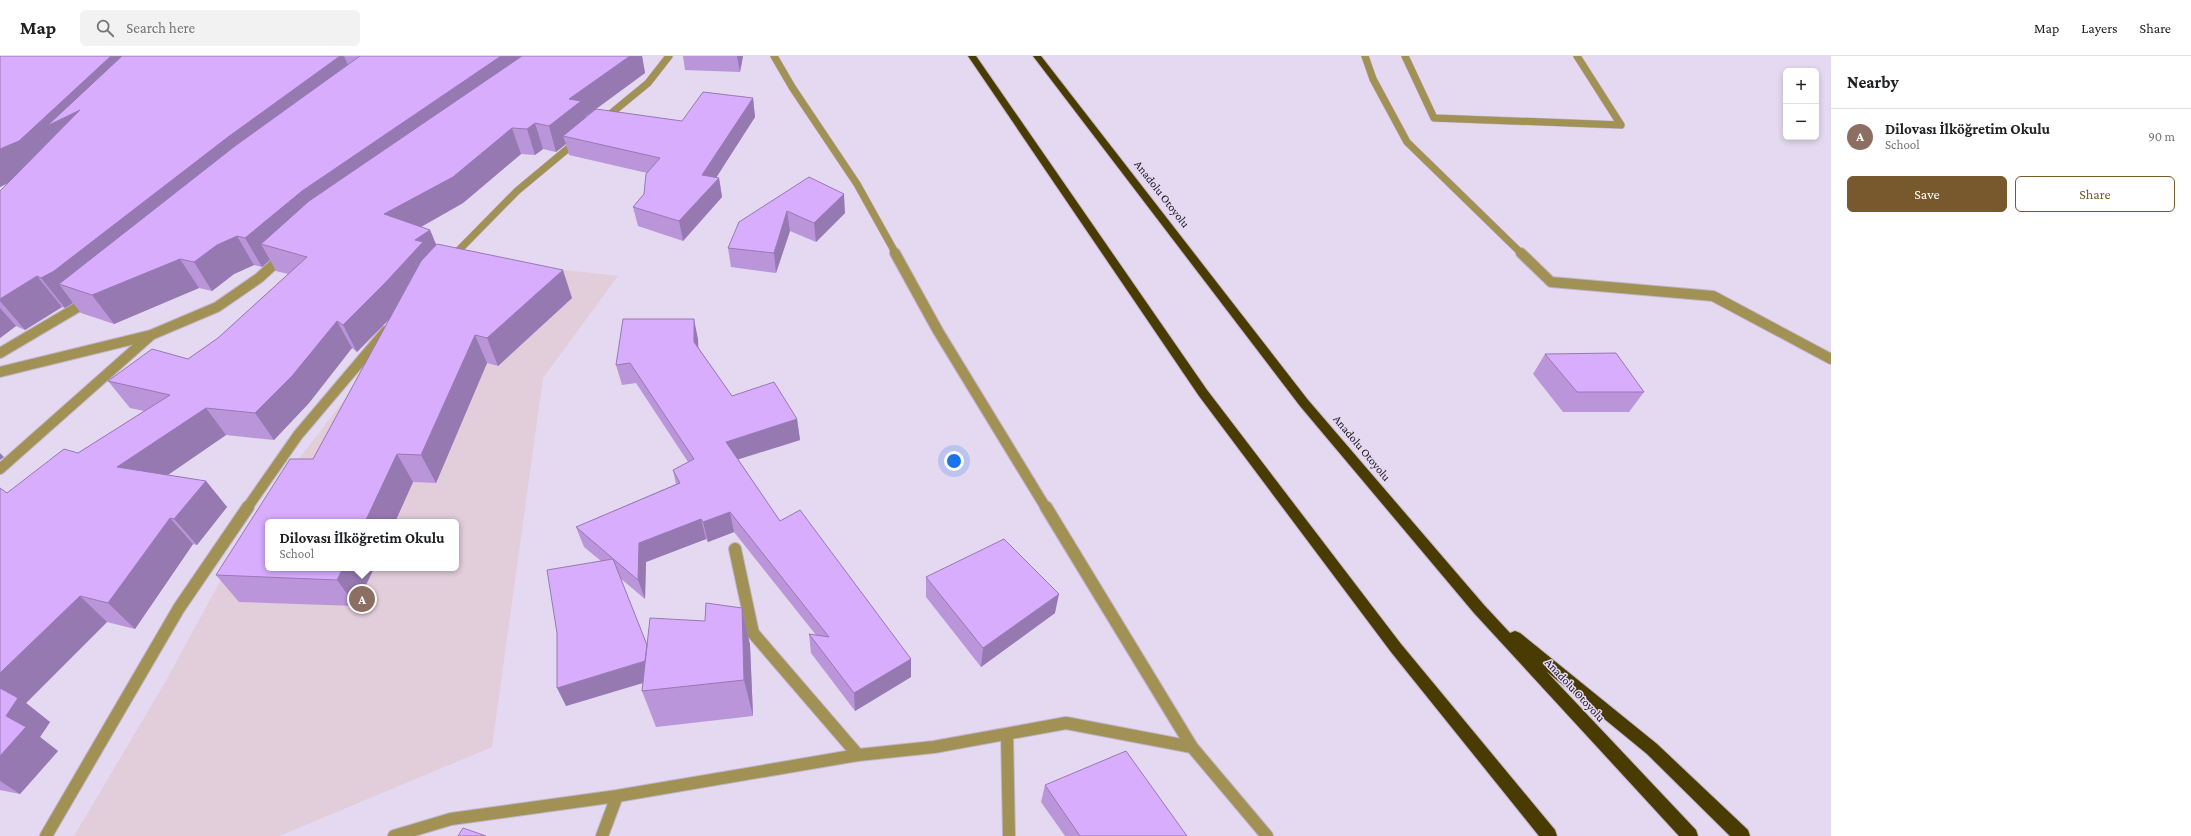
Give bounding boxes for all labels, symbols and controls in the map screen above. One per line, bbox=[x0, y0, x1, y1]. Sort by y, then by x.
search box bbox=[80, 10, 360, 46]
text: Map bbox=[20, 17, 56, 38]
icon: search bbox=[94, 17, 116, 39]
text: Search here bbox=[126, 20, 195, 36]
text: Map bbox=[2034, 20, 2059, 36]
text: Layers bbox=[2081, 20, 2118, 36]
text: Share bbox=[2140, 20, 2171, 36]
map controls bbox=[1783, 68, 1819, 140]
button: + bbox=[1783, 68, 1819, 104]
text: Nearby bbox=[1847, 73, 1899, 92]
button: − bbox=[1783, 104, 1819, 140]
text: Dilovası İlköğretim Okulu bbox=[1885, 121, 2050, 137]
text: A bbox=[1856, 129, 1864, 144]
text: 90 m bbox=[2148, 129, 2175, 144]
text: School bbox=[1885, 137, 1920, 152]
street label: Anadolu Otoyolu bbox=[1131, 158, 1193, 231]
button: Save bbox=[1847, 176, 2007, 212]
button: Share bbox=[2015, 176, 2175, 212]
street label: Anadolu Otoyolu bbox=[1330, 412, 1394, 484]
your location bbox=[944, 451, 964, 471]
popup bbox=[265, 519, 459, 571]
text: Dilovası İlköğretim Okulu bbox=[279, 530, 445, 546]
text: School bbox=[279, 546, 314, 561]
pin: A bbox=[349, 584, 375, 614]
street label: Anadolu Otoyolu bbox=[1542, 655, 1608, 725]

